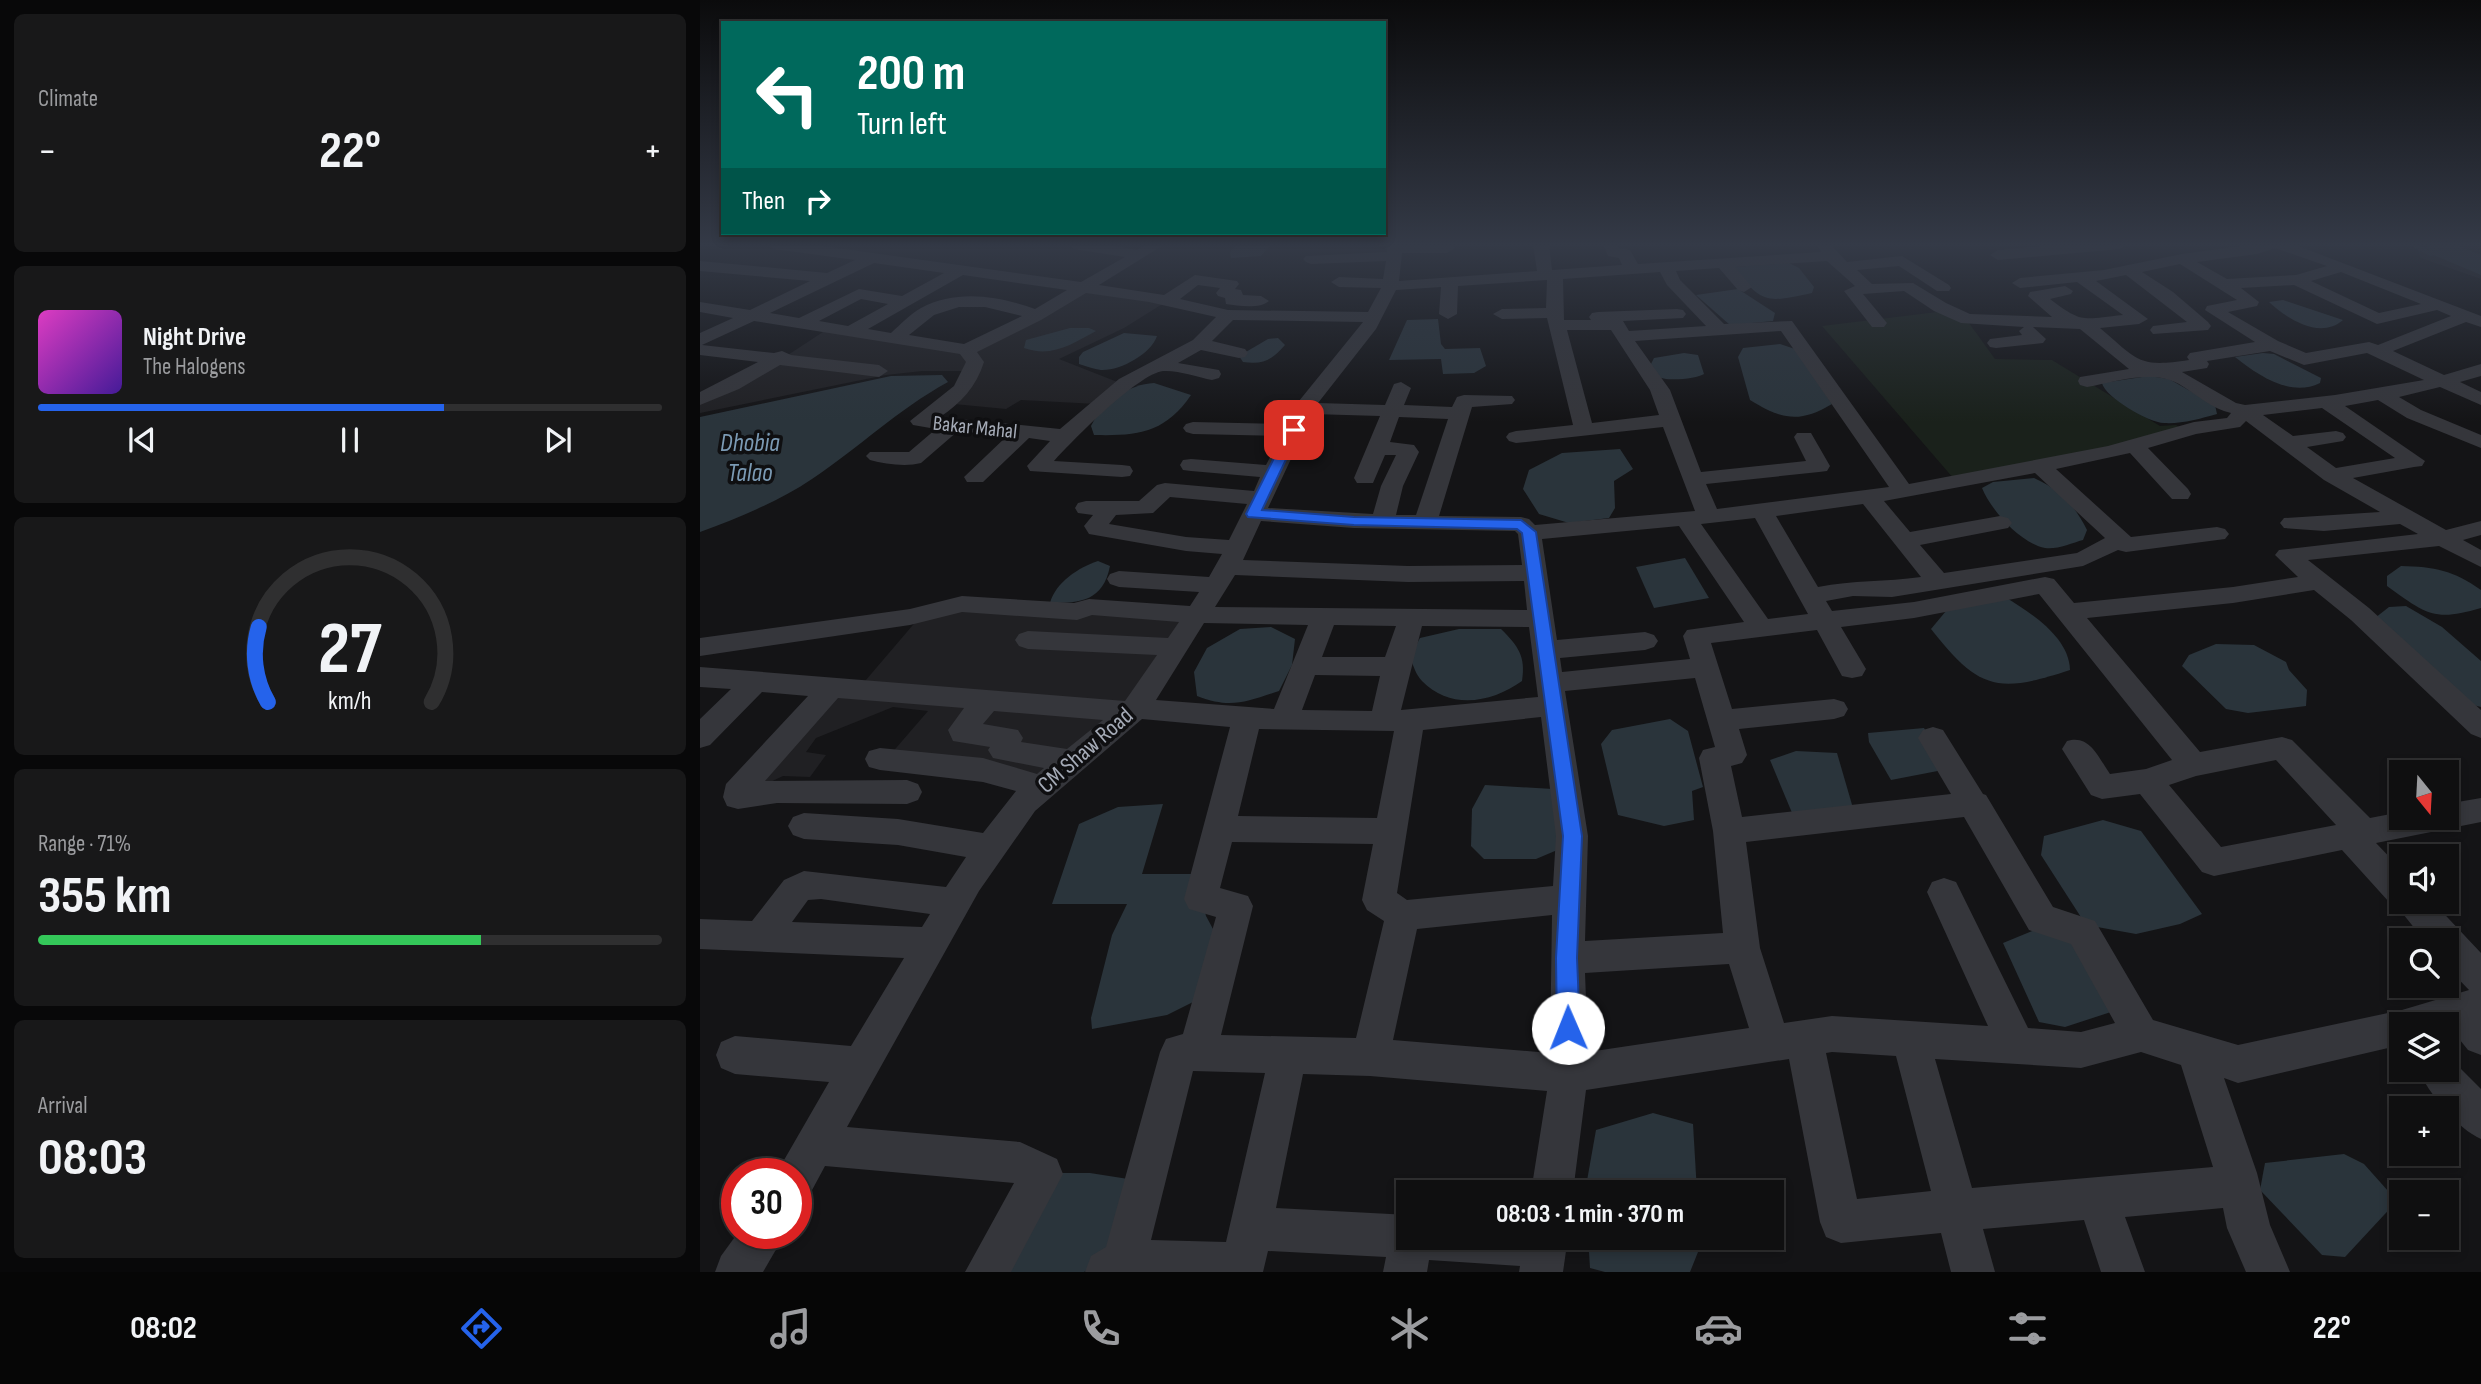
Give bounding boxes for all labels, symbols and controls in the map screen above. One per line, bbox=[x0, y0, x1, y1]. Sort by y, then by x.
text: 200 m bbox=[857, 45, 965, 104]
icon: left bbox=[742, 49, 833, 140]
text: Climate bbox=[38, 85, 98, 113]
text: Turn left bbox=[857, 105, 947, 144]
text: 22° bbox=[319, 120, 381, 183]
text: − bbox=[38, 129, 57, 174]
text: + bbox=[643, 129, 662, 174]
icon: right bbox=[799, 182, 837, 220]
text: Then bbox=[742, 186, 785, 217]
text: Night Drive bbox=[143, 322, 246, 353]
text: The Halogens bbox=[143, 353, 246, 381]
pin bbox=[1264, 400, 1324, 460]
street label: Bakar Mahal bbox=[932, 411, 1018, 444]
icon: arrive bbox=[1275, 411, 1313, 449]
icon: previous bbox=[123, 421, 161, 459]
icon: pause bbox=[331, 421, 369, 459]
icon: next bbox=[539, 421, 577, 459]
water label: Dhobia Talao bbox=[720, 428, 780, 489]
text: 27 bbox=[318, 606, 382, 694]
text: km/h bbox=[328, 686, 372, 717]
street label: CM Shaw Road bbox=[1032, 701, 1139, 800]
north arrow bbox=[2389, 760, 2459, 830]
map controls bbox=[2389, 760, 2459, 1250]
text: Range · 71% bbox=[38, 830, 131, 858]
button: sound bbox=[2389, 844, 2459, 914]
text: 355 km bbox=[38, 865, 172, 928]
button: search bbox=[2389, 928, 2459, 998]
position arrow bbox=[1531, 991, 1605, 1065]
button: layers bbox=[2389, 1012, 2459, 1082]
text: Arrival bbox=[38, 1092, 87, 1120]
button: + bbox=[2389, 1096, 2459, 1166]
text: 08:03 bbox=[38, 1127, 147, 1190]
speed limit sign: 30 bbox=[721, 1158, 812, 1249]
button: − bbox=[2389, 1180, 2459, 1250]
text: 08:03 · 1 min · 370 m bbox=[1496, 1199, 1684, 1230]
icon: directions bbox=[457, 1304, 506, 1353]
icon: music bbox=[766, 1304, 815, 1353]
icon: phone bbox=[1076, 1304, 1125, 1353]
icon: climate bbox=[1385, 1304, 1434, 1353]
icon: car bbox=[1694, 1304, 1743, 1353]
icon: filters bbox=[2003, 1304, 2052, 1353]
text: 08:02 bbox=[130, 1309, 197, 1348]
text: 22° bbox=[2313, 1309, 2351, 1348]

